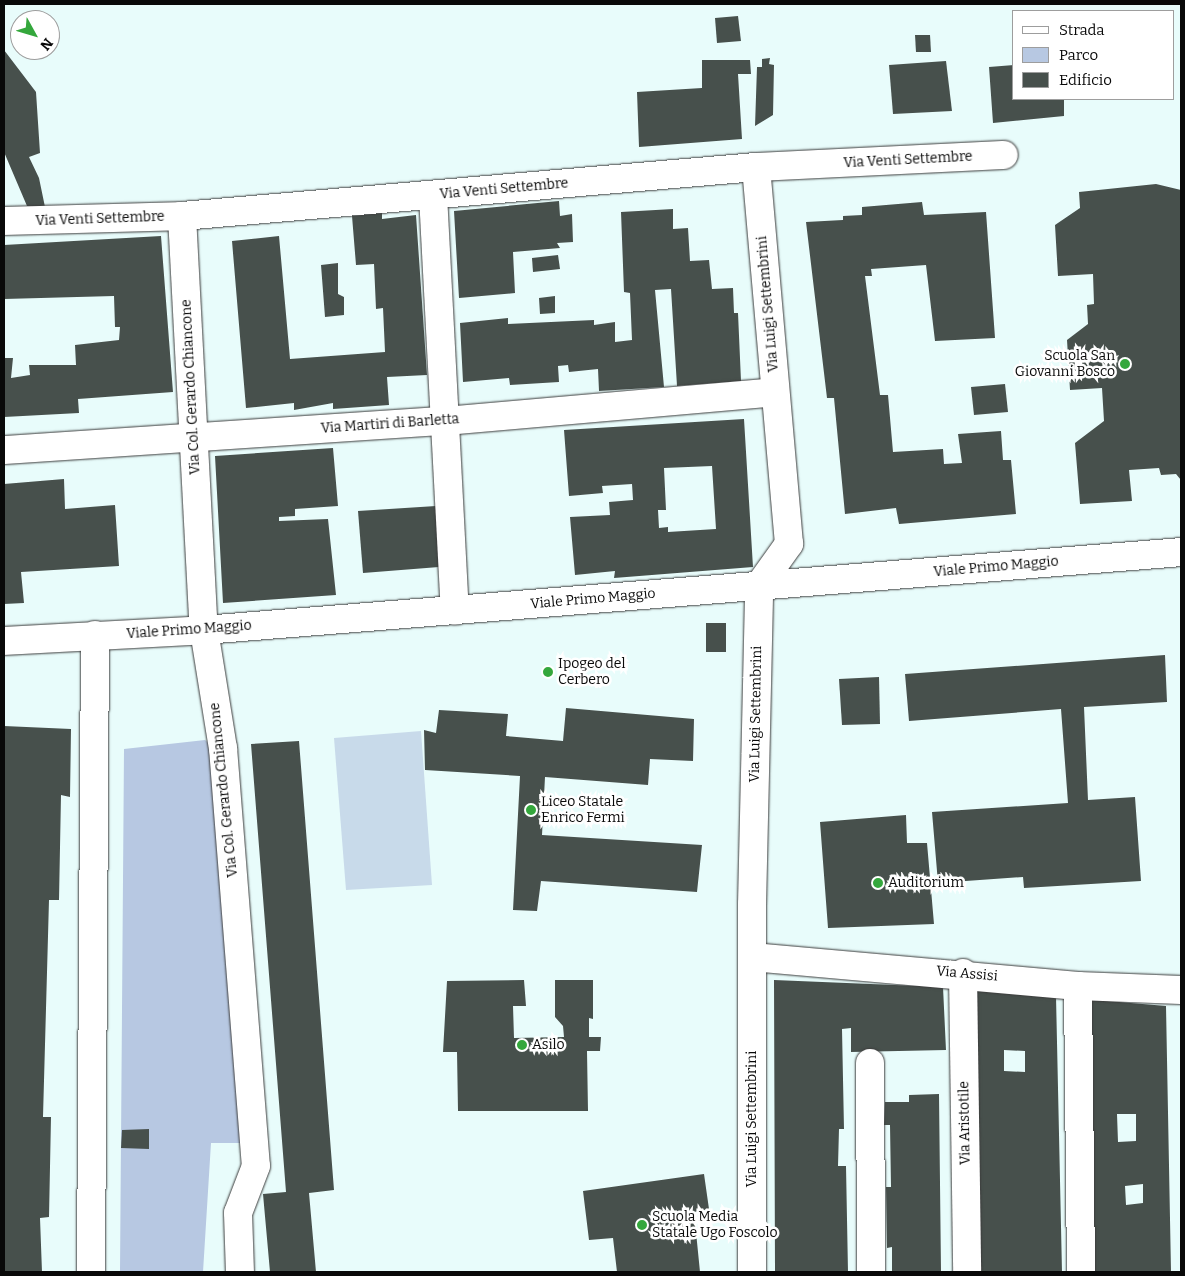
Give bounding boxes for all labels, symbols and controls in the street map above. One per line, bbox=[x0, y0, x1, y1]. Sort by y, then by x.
north arrow bbox=[10, 10, 60, 60]
legend bbox=[1012, 10, 1175, 100]
text: Strada bbox=[1059, 21, 1105, 39]
text: N bbox=[36, 35, 56, 54]
text: Parco bbox=[1059, 46, 1098, 64]
text: Edificio bbox=[1059, 71, 1112, 89]
street label: Via Venti Settembre bbox=[843, 148, 973, 172]
street label: Via Venti Settembre bbox=[439, 175, 569, 203]
street label: Via Venti Settembre bbox=[35, 208, 165, 230]
street label: Via Luigi Settembrini bbox=[754, 235, 782, 373]
street label: Via Col. Gerardo Chiancone bbox=[178, 299, 204, 475]
place label: Scuola San Giovanni Bosco bbox=[1015, 348, 1115, 381]
marker: Scuola San Giovanni Bosco bbox=[1119, 358, 1131, 370]
street label: Via Martiri di Barletta bbox=[320, 411, 460, 437]
street label: Viale Primo Maggio bbox=[933, 553, 1059, 581]
street label: Viale Primo Maggio bbox=[530, 585, 656, 613]
street label: Viale Primo Maggio bbox=[126, 617, 252, 643]
street label: Via Luigi Settembrini bbox=[746, 646, 766, 782]
place label: Ipogeo del Cerbero bbox=[558, 656, 625, 689]
marker: Ipogeo del Cerbero bbox=[542, 666, 554, 678]
street label: Via Col. Gerardo Chiancone bbox=[206, 702, 242, 878]
place label: Liceo Statale Enrico Fermi bbox=[541, 794, 625, 826]
marker: Liceo Statale Enrico Fermi bbox=[525, 804, 537, 816]
place label: Auditorium bbox=[888, 875, 964, 891]
marker: Auditorium bbox=[872, 877, 884, 889]
street label: Via Assisi bbox=[936, 963, 998, 985]
place label: Asilo bbox=[532, 1037, 565, 1053]
marker: Asilo bbox=[516, 1039, 528, 1051]
street label: Via Luigi Settembrini bbox=[744, 1051, 760, 1187]
street label: Via Aristotile bbox=[956, 1081, 974, 1165]
place label: Scuola Media Statale Ugo Foscolo bbox=[652, 1209, 778, 1242]
marker: Scuola Media Statale Ugo Foscolo bbox=[636, 1219, 648, 1231]

